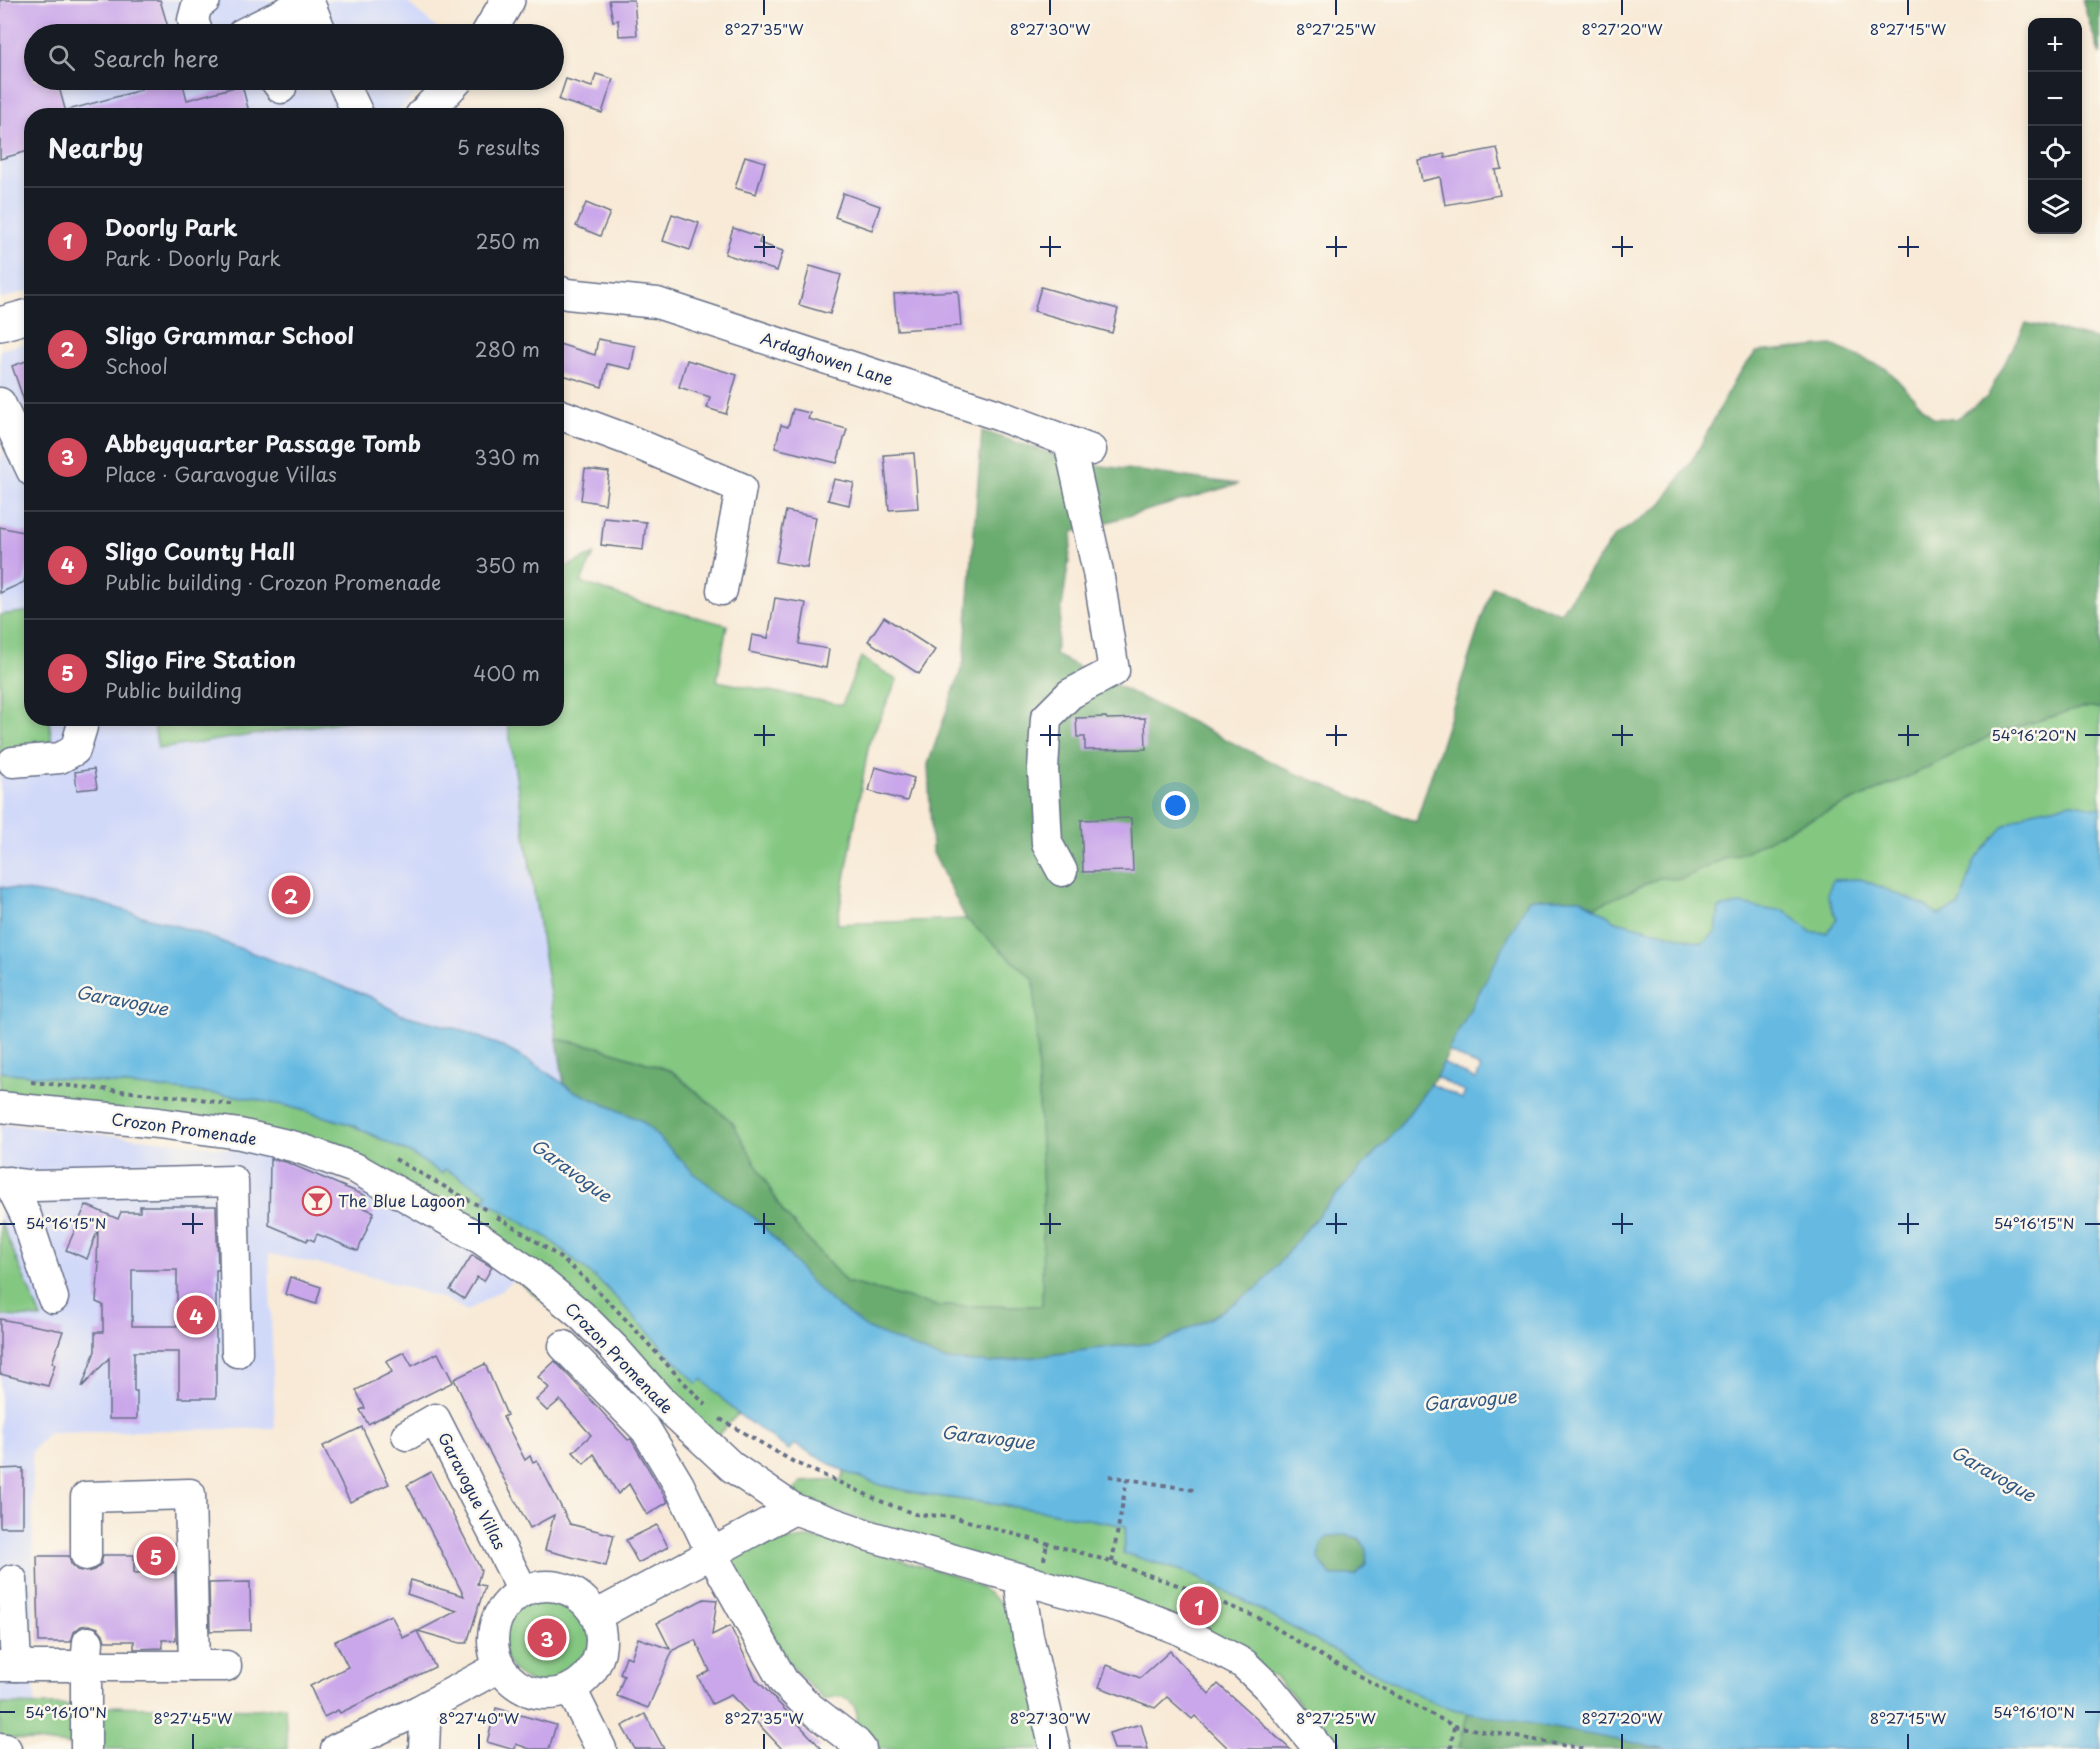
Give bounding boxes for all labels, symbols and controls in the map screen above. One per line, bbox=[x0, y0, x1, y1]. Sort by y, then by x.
text: 8°27'35"W bbox=[724, 17, 804, 40]
text: 8°27'30"W bbox=[1010, 17, 1091, 40]
text: 8°27'25"W bbox=[1296, 17, 1377, 40]
text: 8°27'20"W bbox=[1581, 17, 1663, 40]
text: 8°27'15"W bbox=[1870, 17, 1947, 40]
map controls bbox=[2028, 18, 2082, 234]
button: + bbox=[2028, 18, 2082, 72]
search box bbox=[24, 24, 564, 90]
icon: search bbox=[45, 41, 78, 74]
text: Search here bbox=[93, 41, 219, 74]
button: − bbox=[2028, 72, 2082, 126]
button: locate bbox=[2028, 126, 2082, 180]
text: Nearby bbox=[48, 128, 143, 167]
text: 5 results bbox=[457, 132, 540, 162]
button: layers bbox=[2028, 180, 2082, 234]
text: Doorly Park bbox=[105, 210, 238, 243]
text: 1 bbox=[63, 226, 72, 256]
text: 250 m bbox=[476, 226, 540, 256]
text: Park · Doorly Park bbox=[105, 243, 281, 273]
text: Sligo Grammar School bbox=[105, 318, 354, 351]
street label: Ardaghowen Lane bbox=[758, 325, 897, 391]
text: 2 bbox=[60, 334, 75, 364]
text: 280 m bbox=[475, 334, 540, 364]
text: School bbox=[105, 351, 168, 381]
text: Abbeyquarter Passage Tomb bbox=[105, 426, 421, 459]
text: 3 bbox=[61, 442, 74, 472]
text: 330 m bbox=[474, 442, 540, 472]
text: Place · Garavogue Villas bbox=[105, 459, 337, 489]
text: Sligo County Hall bbox=[105, 534, 295, 567]
text: 4 bbox=[61, 550, 74, 580]
text: 350 m bbox=[475, 550, 540, 580]
text: Public building · Crozon Promenade bbox=[105, 567, 441, 597]
text: Sligo Fire Station bbox=[105, 642, 296, 675]
text: 5 bbox=[61, 658, 74, 688]
text: 400 m bbox=[473, 658, 540, 688]
text: Public building bbox=[105, 675, 242, 705]
text: 54°16'20"N bbox=[1991, 723, 2077, 746]
your location bbox=[1161, 791, 1190, 820]
pin: 2 bbox=[272, 872, 310, 918]
water label: Garavogue bbox=[74, 977, 172, 1022]
street label: Crozon Promenade bbox=[110, 1106, 258, 1150]
water label: Garavogue bbox=[526, 1131, 618, 1209]
bar icon: The Blue Lagoon bbox=[301, 1185, 333, 1217]
place label: The Blue Lagoon bbox=[338, 1188, 465, 1212]
text: 54°16'15"N bbox=[26, 1211, 106, 1234]
text: 54°16'15"N bbox=[1994, 1211, 2074, 1234]
pin: 4 bbox=[176, 1292, 216, 1338]
street label: Crozon Promenade bbox=[560, 1296, 679, 1418]
water label: Garavogue bbox=[1422, 1382, 1519, 1417]
water label: Garavogue bbox=[940, 1417, 1037, 1456]
street label: Garavogue Villas bbox=[433, 1428, 513, 1553]
water label: Garavogue bbox=[1946, 1438, 2042, 1508]
pin: 5 bbox=[136, 1534, 176, 1578]
pin: 1 bbox=[1180, 1584, 1218, 1628]
pin: 3 bbox=[528, 1616, 566, 1660]
text: 54°16'10"N bbox=[25, 1700, 107, 1723]
text: 54°16'10"N bbox=[1993, 1700, 2075, 1723]
text: 8°27'45"W bbox=[154, 1706, 233, 1729]
text: 8°27'40"W bbox=[439, 1706, 520, 1729]
text: 8°27'35"W bbox=[724, 1706, 804, 1729]
text: 8°27'30"W bbox=[1010, 1706, 1091, 1729]
text: 8°27'25"W bbox=[1296, 1706, 1377, 1729]
text: 8°27'20"W bbox=[1581, 1706, 1663, 1729]
text: 8°27'15"W bbox=[1870, 1706, 1947, 1729]

